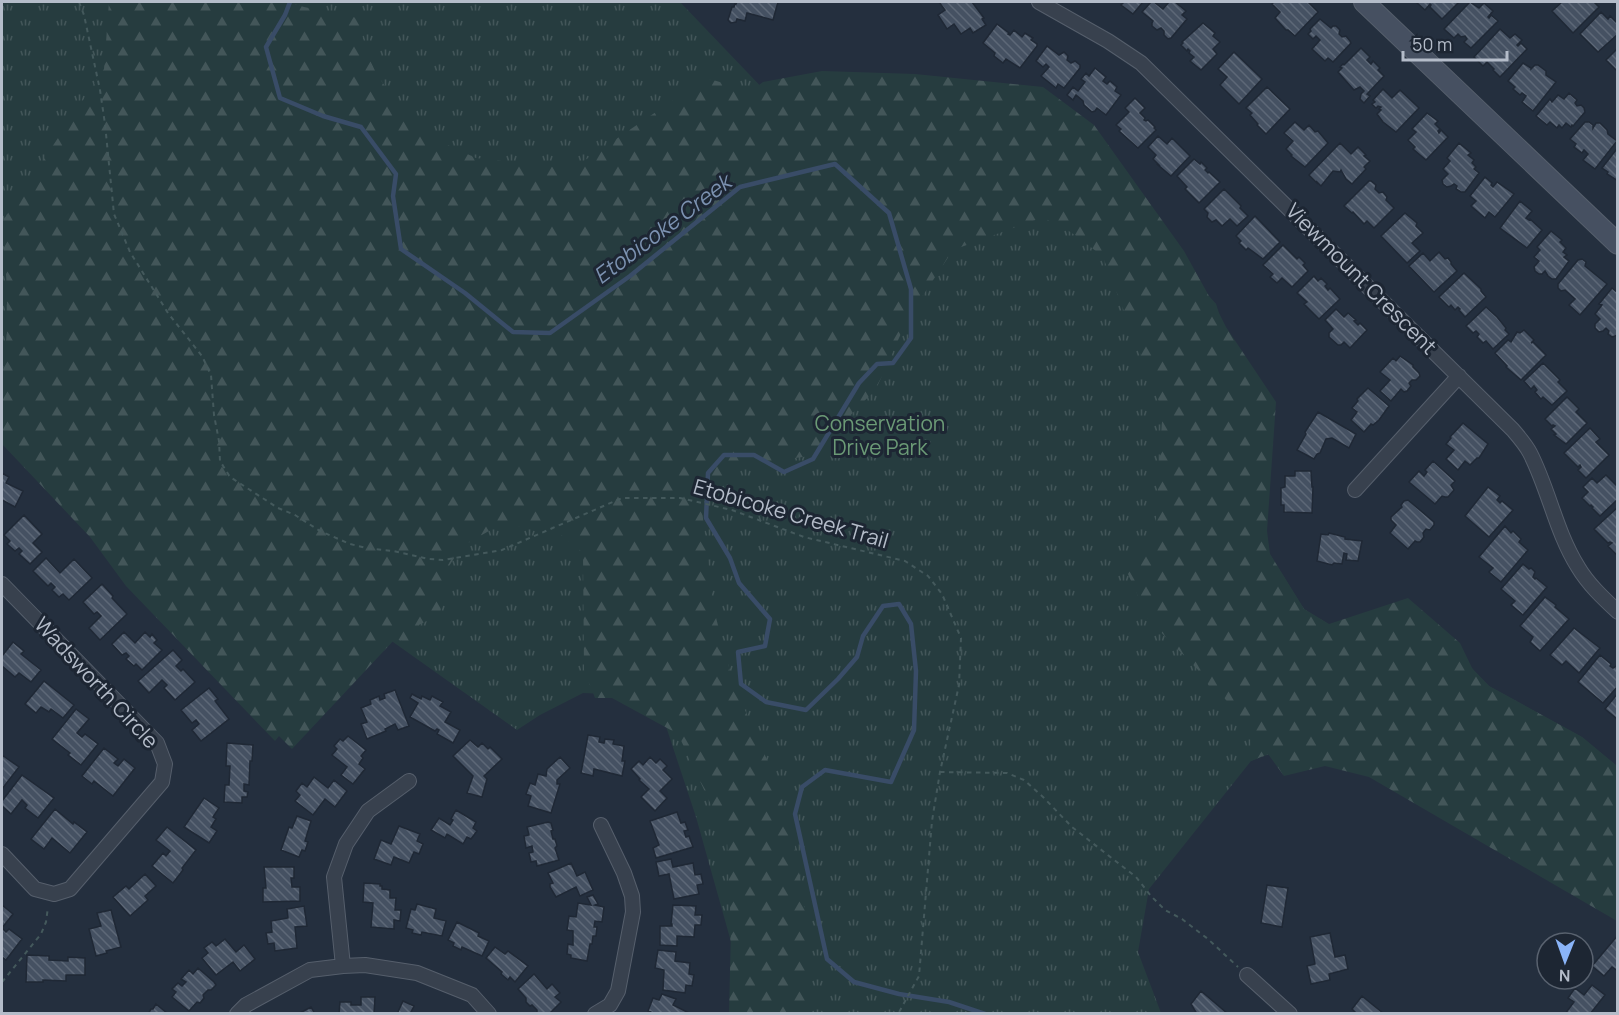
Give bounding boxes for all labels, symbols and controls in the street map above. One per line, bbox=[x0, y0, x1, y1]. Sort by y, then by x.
scale bar bbox=[1403, 24, 1506, 62]
text: 50 m bbox=[1412, 32, 1452, 56]
water label: Etobicoke Creek bbox=[587, 166, 739, 291]
street label: Viewmount Crescent bbox=[1280, 197, 1443, 360]
park label: Conservation Drive Park bbox=[815, 409, 945, 461]
street label: Etobicoke Creek Trail bbox=[690, 472, 892, 554]
street label: Wadsworth Circle bbox=[29, 611, 165, 754]
north arrow bbox=[1535, 931, 1595, 991]
text: N bbox=[1559, 965, 1571, 987]

